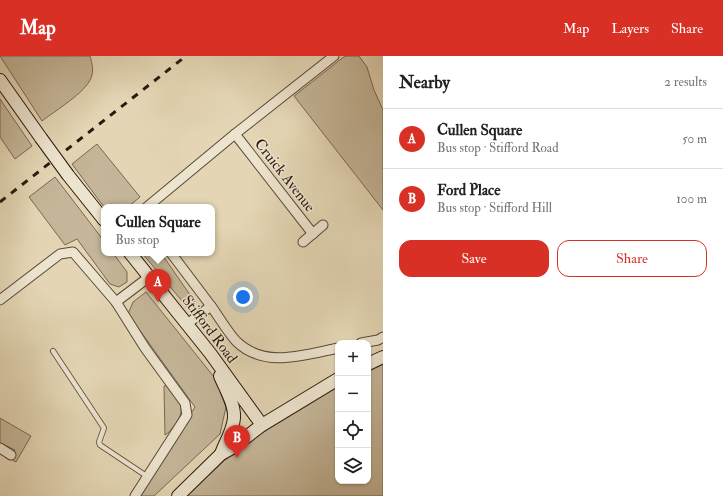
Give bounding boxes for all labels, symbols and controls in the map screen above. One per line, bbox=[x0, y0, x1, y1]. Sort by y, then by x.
text: Map bbox=[20, 16, 56, 40]
text: Map bbox=[563, 20, 589, 37]
text: Layers bbox=[611, 20, 649, 37]
text: Share bbox=[671, 20, 703, 37]
text: Nearby bbox=[399, 72, 450, 93]
text: 2 results bbox=[664, 74, 707, 90]
text: Cullen Square bbox=[437, 121, 522, 140]
text: A bbox=[408, 131, 416, 147]
text: 50 m bbox=[682, 131, 707, 147]
street label: Cruick Avenue bbox=[250, 135, 319, 216]
text: Bus stop · Stifford Road bbox=[437, 140, 559, 156]
text: Ford Place bbox=[437, 181, 500, 200]
text: B bbox=[408, 191, 416, 207]
text: 100 m bbox=[676, 191, 707, 207]
text: Bus stop · Stifford Hill bbox=[437, 200, 552, 216]
popup bbox=[101, 204, 215, 256]
text: Cullen Square bbox=[115, 213, 201, 232]
text: Bus stop bbox=[115, 232, 159, 248]
button: Save bbox=[399, 240, 549, 277]
button: Share bbox=[557, 240, 707, 277]
pin: A bbox=[145, 269, 171, 302]
your location bbox=[233, 287, 253, 307]
street label: Stifford Road bbox=[178, 291, 242, 368]
map controls bbox=[335, 340, 371, 484]
button: + bbox=[335, 340, 371, 376]
button: − bbox=[335, 376, 371, 412]
button: locate bbox=[335, 412, 371, 448]
pin: B bbox=[224, 425, 250, 458]
button: layers bbox=[335, 448, 371, 484]

